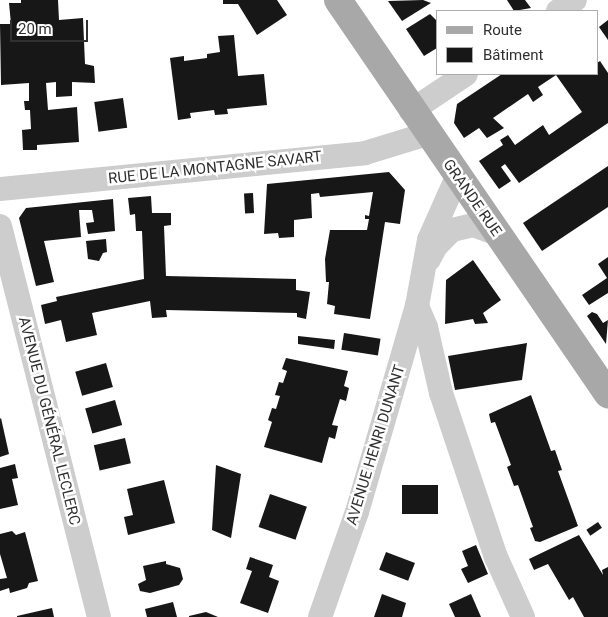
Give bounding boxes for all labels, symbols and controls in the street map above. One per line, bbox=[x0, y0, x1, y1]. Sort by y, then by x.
scale bar bbox=[12, 10, 90, 42]
legend bbox=[436, 10, 598, 75]
text: 20 m bbox=[18, 20, 52, 38]
text: Route bbox=[483, 21, 522, 39]
text: Bâtiment bbox=[483, 46, 543, 64]
street label: RUE DE LA MONTAGNE SAVART bbox=[107, 148, 323, 188]
street label: GRANDE RUE bbox=[439, 156, 505, 240]
street label: AVENUE DU GÉNÉRAL LECLERC bbox=[14, 315, 84, 527]
street label: AVENUE HENRI DUNANT bbox=[343, 363, 409, 527]

